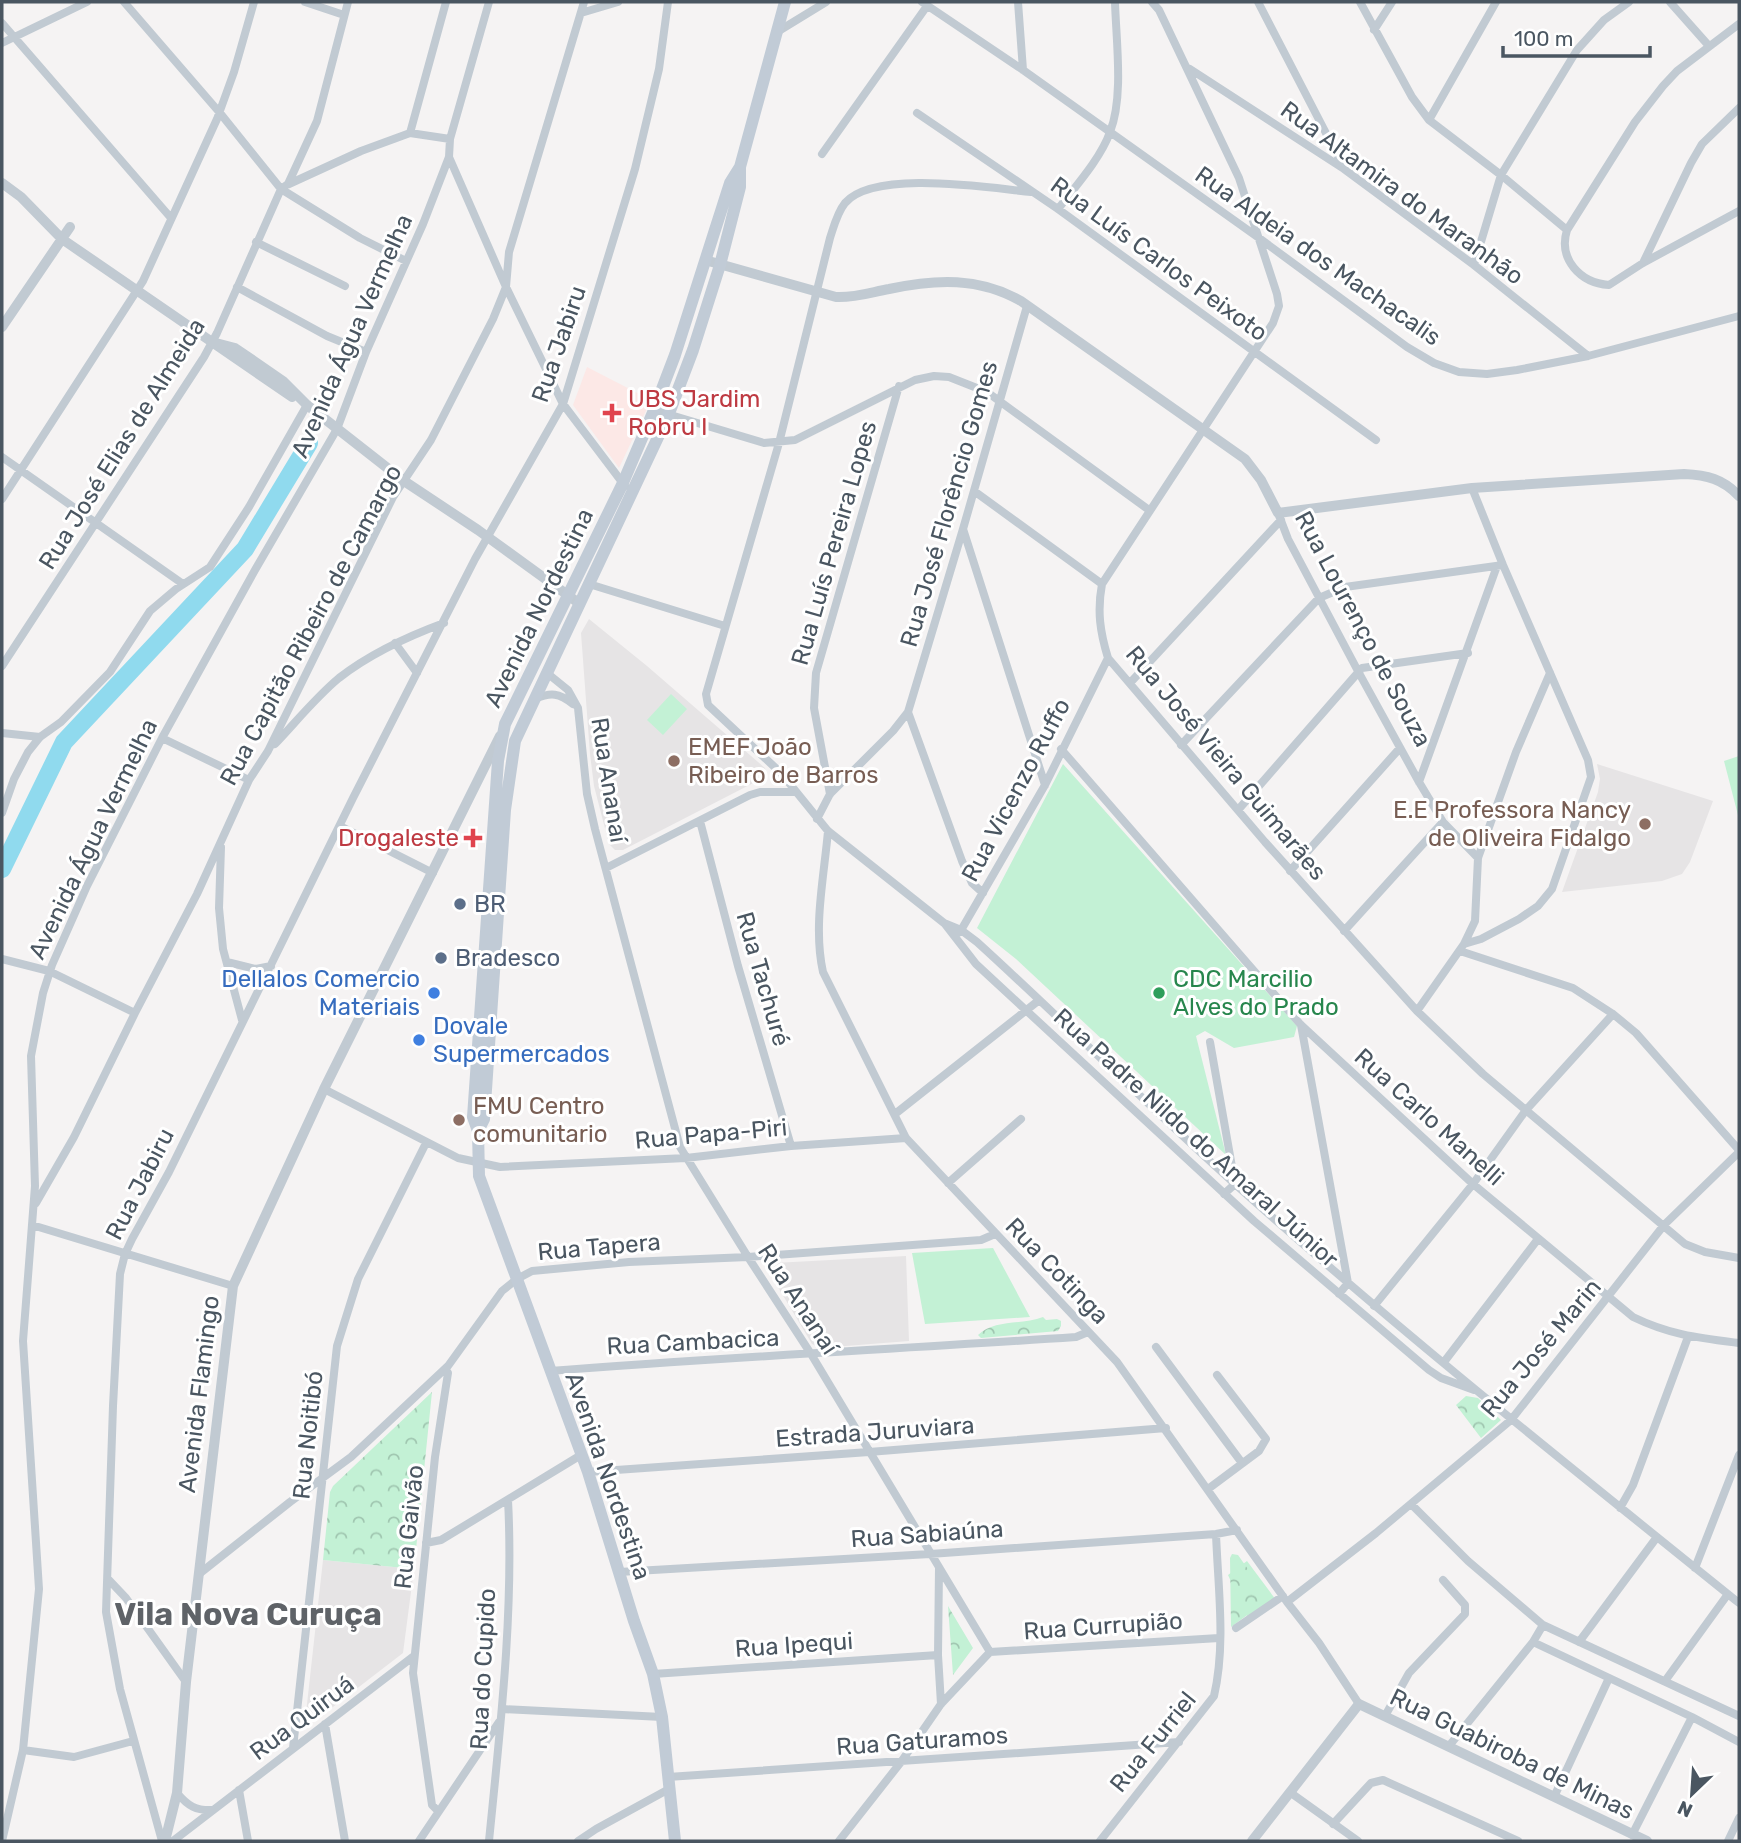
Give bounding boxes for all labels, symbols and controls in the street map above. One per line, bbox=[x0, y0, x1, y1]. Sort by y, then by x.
scale bar bbox=[1503, 14, 1650, 58]
text: 100 m bbox=[1514, 26, 1573, 51]
street label: Rua Altamira do Maranhão bbox=[1275, 96, 1529, 290]
street label: Rua Aldeia dos Machacalis bbox=[1190, 160, 1446, 352]
street label: Rua Luís Carlos Peixoto bbox=[1045, 171, 1273, 347]
street label: Avenida Água Vermelha bbox=[286, 210, 418, 462]
street label: Rua Jabiru bbox=[526, 282, 592, 406]
street label: Rua José Elias de Almeida bbox=[33, 313, 211, 575]
street label: Rua José Florêncio Gomes bbox=[895, 358, 1003, 650]
place label: UBS Jardim Robru I bbox=[628, 385, 760, 441]
marker: UBS Jardim Robru I bbox=[602, 403, 622, 423]
street label: Rua Luís Pereira Lopes bbox=[786, 418, 882, 668]
street label: Rua Capitão Ribeiro de Camargo bbox=[214, 460, 408, 790]
street label: Avenida Nordestina bbox=[479, 504, 599, 712]
street label: Rua Lourenço de Souza bbox=[1289, 506, 1437, 752]
street label: Rua José Vieira Guimarães bbox=[1120, 640, 1332, 886]
street label: Rua Vicenzo Ruffo bbox=[956, 694, 1076, 886]
street label: Avenida Água Vermelha bbox=[23, 714, 163, 964]
street label: Rua Ananaí bbox=[585, 716, 633, 846]
place label: EMEF João Ribeiro de Barros bbox=[688, 733, 879, 789]
marker: EMEF João Ribeiro de Barros bbox=[666, 753, 682, 769]
place label: E.E Professora Nancy de Oliveira Fidalgo bbox=[1393, 796, 1631, 852]
marker: E.E Professora Nancy de Oliveira Fidalgo bbox=[1637, 816, 1653, 832]
place label: Drogaleste bbox=[338, 824, 459, 852]
marker: Drogaleste bbox=[465, 830, 481, 846]
place label: BR bbox=[474, 890, 506, 918]
marker: BR bbox=[452, 896, 468, 912]
street label: Rua Tachuré bbox=[730, 909, 796, 1049]
place label: Bradesco bbox=[455, 944, 560, 972]
marker: Bradesco bbox=[433, 950, 449, 966]
place label: Dellalos Comercio Materiais bbox=[221, 965, 420, 1021]
place label: CDC Marcilio Alves do Prado bbox=[1173, 965, 1339, 1021]
marker: Dellalos Comercio Materiais bbox=[426, 985, 442, 1001]
marker: CDC Marcilio Alves do Prado bbox=[1151, 985, 1167, 1001]
street label: Rua Padre Nildo do Amaral Júnior bbox=[1048, 1003, 1344, 1273]
place label: Dovale Supermercados bbox=[433, 1012, 610, 1068]
marker: Dovale Supermercados bbox=[411, 1032, 427, 1048]
street label: Rua Carlo Manelli bbox=[1349, 1043, 1509, 1191]
place label: FMU Centro comunitario bbox=[473, 1092, 608, 1148]
marker: FMU Centro comunitario bbox=[451, 1112, 467, 1128]
street label: Rua Papa-Piri bbox=[634, 1113, 788, 1155]
street label: Rua Jabiru bbox=[100, 1124, 180, 1244]
street label: Rua Cotinga bbox=[1000, 1212, 1114, 1330]
street label: Rua Tapera bbox=[536, 1228, 662, 1266]
street label: Rua Ananaí bbox=[752, 1238, 845, 1361]
street label: Rua José Marin bbox=[1475, 1273, 1607, 1423]
street label: Avenida Flamingo bbox=[173, 1294, 225, 1494]
street label: Rua Cambacica bbox=[606, 1323, 780, 1361]
street label: Rua Noitibó bbox=[287, 1369, 329, 1501]
street label: Avenida Nordestina bbox=[559, 1369, 657, 1583]
street label: Estrada Juruviara bbox=[775, 1411, 975, 1453]
street label: Rua Gaivão bbox=[389, 1464, 429, 1590]
street label: Rua Sabiaúna bbox=[850, 1515, 1004, 1553]
street label: Rua do Cupido bbox=[465, 1587, 501, 1751]
district label: Vila Nova Curuça bbox=[114, 1595, 382, 1633]
street label: Rua Currupião bbox=[1022, 1606, 1184, 1646]
street label: Rua Ipequi bbox=[734, 1627, 854, 1663]
street label: Rua Quiruá bbox=[245, 1670, 359, 1766]
street label: Rua Guabiroba de Minas bbox=[1385, 1683, 1639, 1825]
street label: Rua Furriel bbox=[1104, 1686, 1202, 1798]
street label: Rua Gaturamos bbox=[835, 1721, 1009, 1761]
north arrow bbox=[1657, 1759, 1727, 1829]
text: N bbox=[1674, 1796, 1696, 1822]

